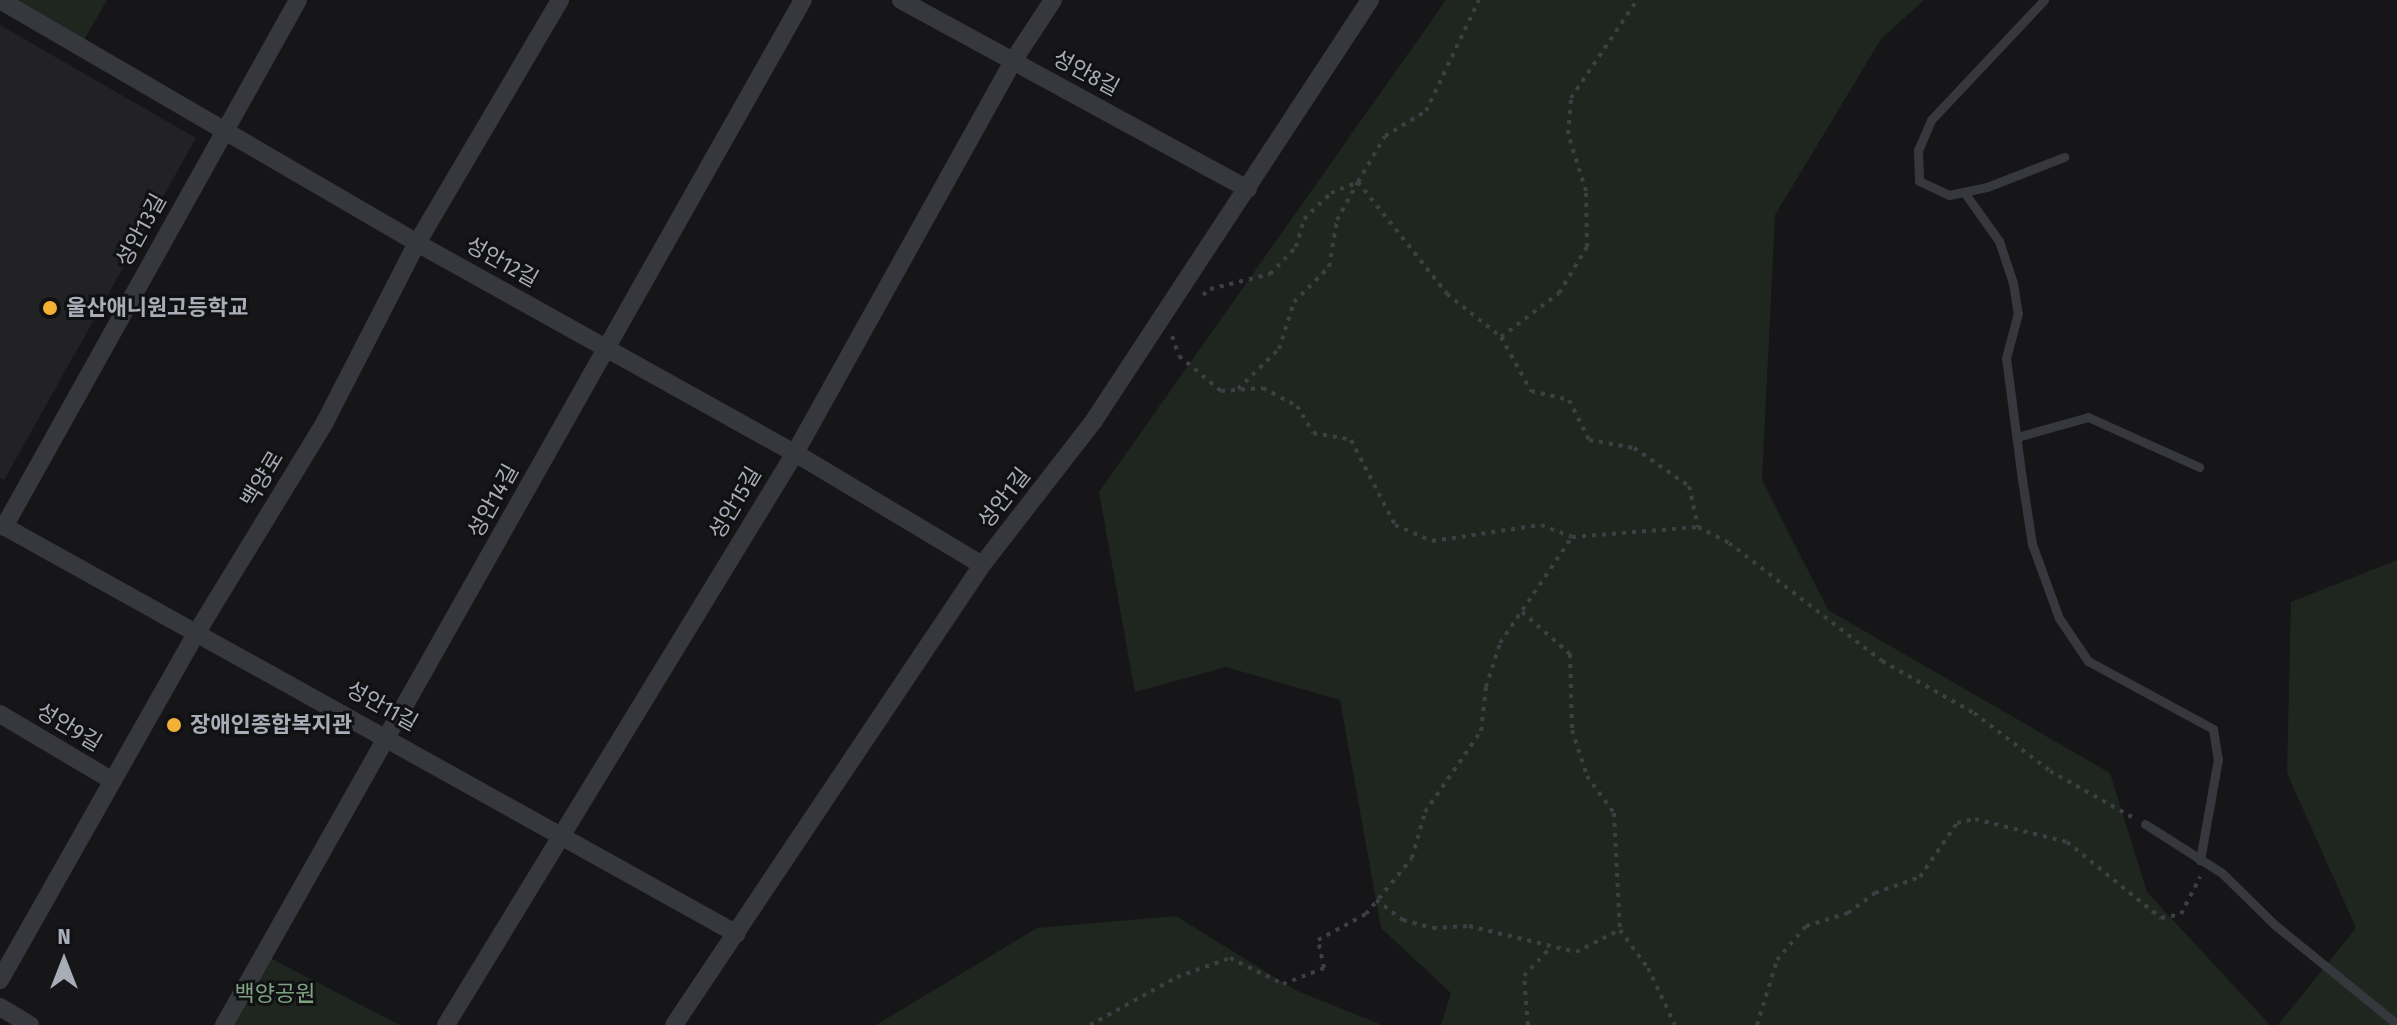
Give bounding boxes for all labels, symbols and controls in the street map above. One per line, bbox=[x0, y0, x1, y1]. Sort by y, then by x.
street label: 성안8길 bbox=[1048, 45, 1124, 101]
street label: 성안13길 bbox=[110, 189, 172, 271]
street label: 성안12길 bbox=[461, 231, 543, 293]
place label: 울산애니원고등학교 bbox=[66, 295, 248, 321]
marker: 울산애니원고등학교 bbox=[41, 299, 59, 317]
street label: 백양로 bbox=[235, 446, 289, 512]
street label: 성안14길 bbox=[462, 460, 524, 542]
street label: 성안15길 bbox=[703, 462, 767, 544]
street label: 성안1길 bbox=[972, 463, 1036, 533]
street label: 성안11길 bbox=[342, 676, 422, 736]
street label: 성안9길 bbox=[32, 697, 106, 757]
place label: 장애인종합복지관 bbox=[190, 712, 352, 738]
marker: 장애인종합복지관 bbox=[165, 716, 183, 734]
north arrow bbox=[24, 921, 104, 1001]
text: N bbox=[57, 923, 71, 950]
park label: 백양공원 bbox=[235, 981, 315, 1007]

